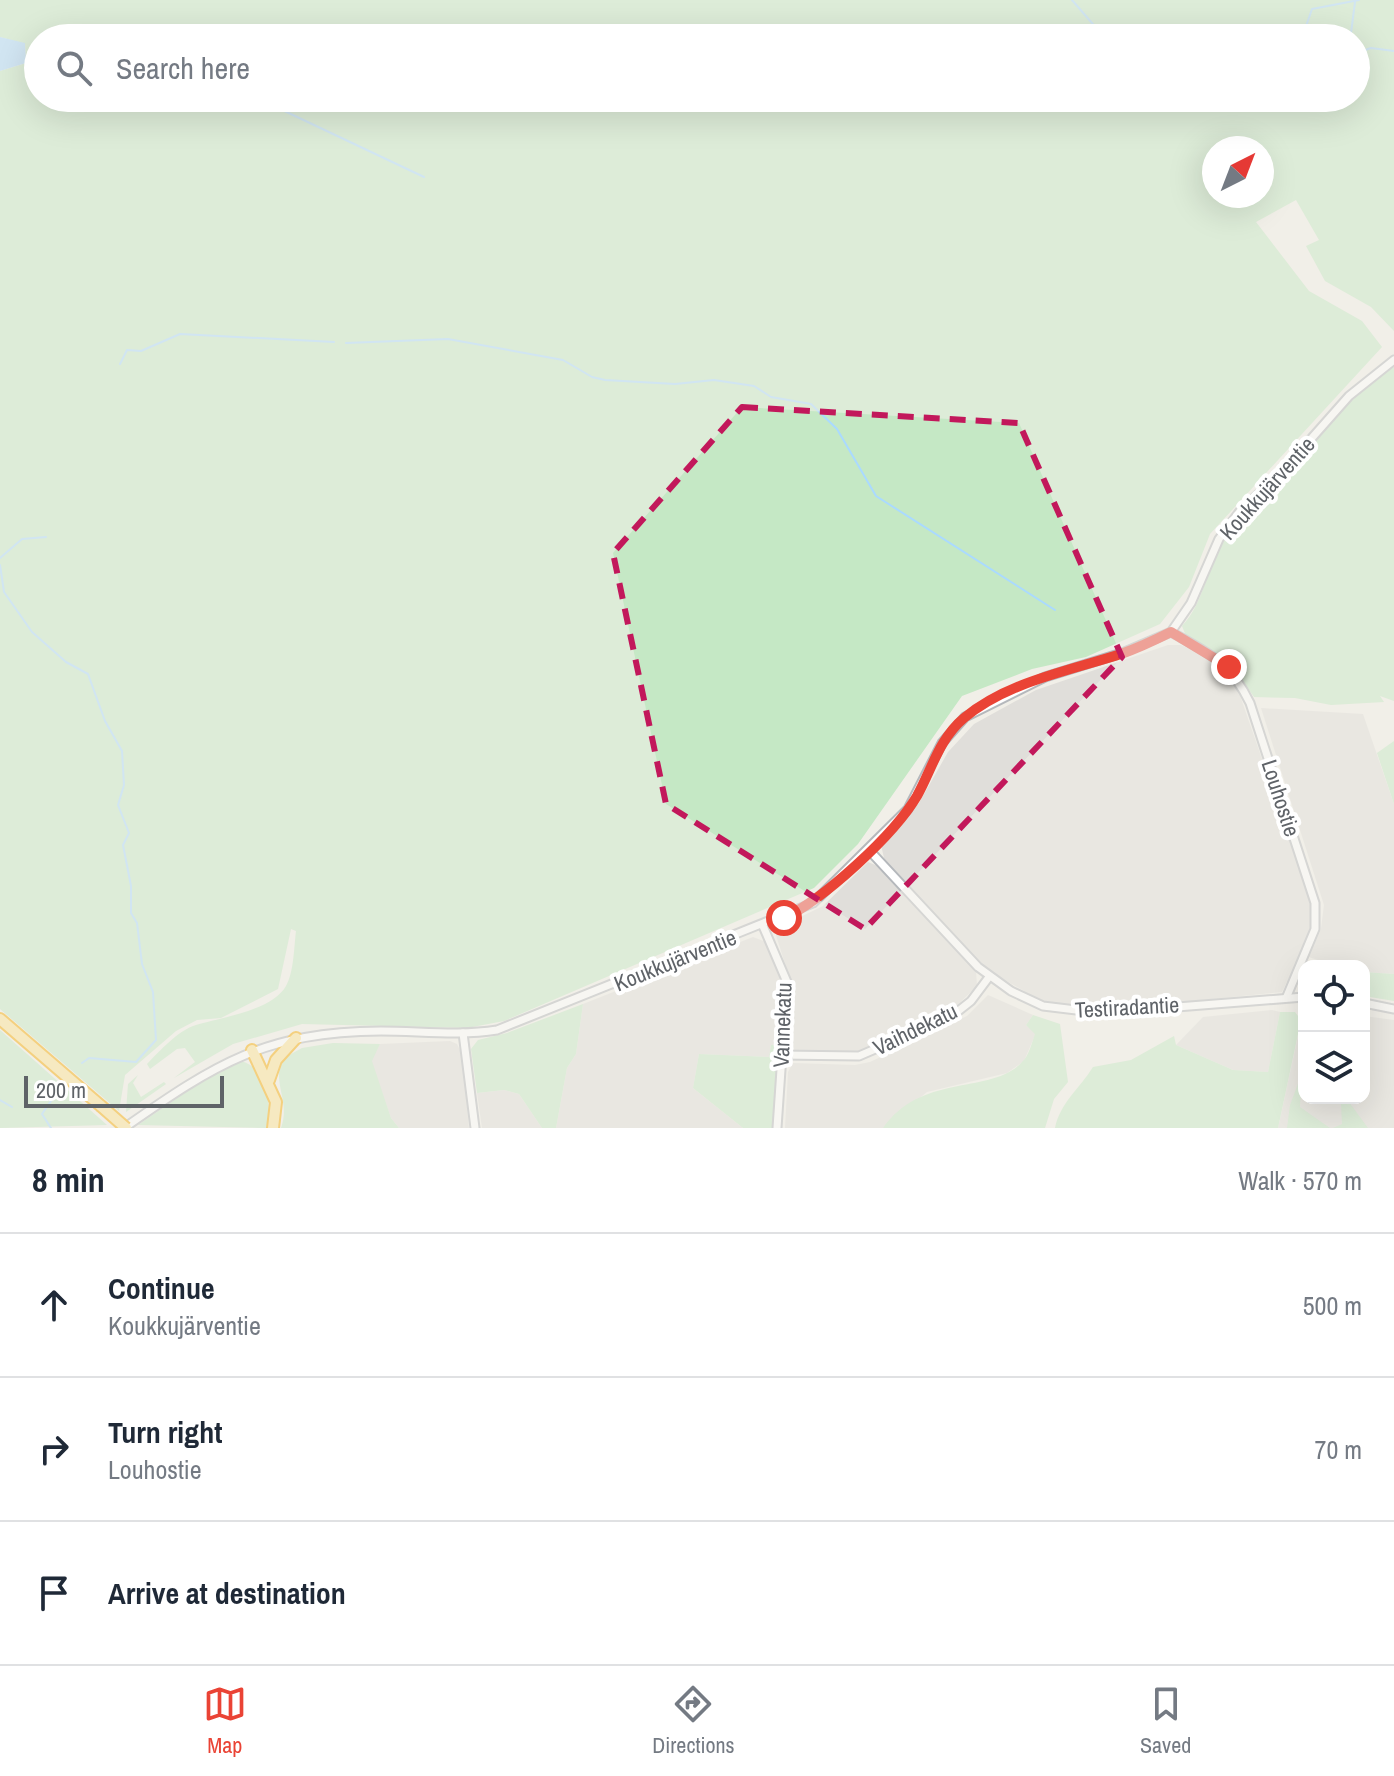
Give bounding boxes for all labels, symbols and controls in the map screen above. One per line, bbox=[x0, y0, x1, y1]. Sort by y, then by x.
search box bbox=[24, 24, 1370, 112]
icon: search bbox=[52, 46, 96, 90]
text: Search here bbox=[116, 48, 250, 88]
north arrow bbox=[1202, 136, 1274, 208]
street label: Koukkujärventie bbox=[1213, 430, 1321, 546]
route end bbox=[1211, 649, 1247, 685]
street label: Louhostie bbox=[1254, 756, 1308, 840]
route start bbox=[766, 900, 802, 936]
street label: Koukkujärventie bbox=[609, 922, 741, 998]
map controls bbox=[1298, 960, 1370, 1104]
button: locate bbox=[1298, 960, 1370, 1032]
street label: Vannekatu bbox=[766, 982, 798, 1068]
street label: Testiradantie bbox=[1074, 989, 1180, 1025]
street label: Vaihdekatu bbox=[868, 996, 962, 1062]
button: layers bbox=[1298, 1032, 1370, 1104]
scale bar bbox=[24, 1072, 224, 1108]
text: 200 m bbox=[36, 1075, 86, 1105]
text: 8 min bbox=[32, 1157, 105, 1203]
text: Walk · 570 m bbox=[1238, 1163, 1362, 1198]
text: Continue bbox=[108, 1268, 215, 1308]
icon: ahead bbox=[32, 1283, 76, 1327]
text: 500 m bbox=[1303, 1288, 1362, 1323]
text: Koukkujärventie bbox=[108, 1308, 261, 1343]
text: Turn right bbox=[108, 1412, 222, 1452]
icon: right bbox=[32, 1427, 76, 1471]
text: 70 m bbox=[1315, 1432, 1362, 1467]
text: Louhostie bbox=[108, 1452, 202, 1487]
icon: arrive bbox=[32, 1571, 76, 1615]
text: Arrive at destination bbox=[108, 1573, 346, 1613]
tab: Map bbox=[203, 1682, 247, 1760]
tab: Directions bbox=[652, 1682, 735, 1760]
tab: Saved bbox=[1140, 1682, 1191, 1760]

